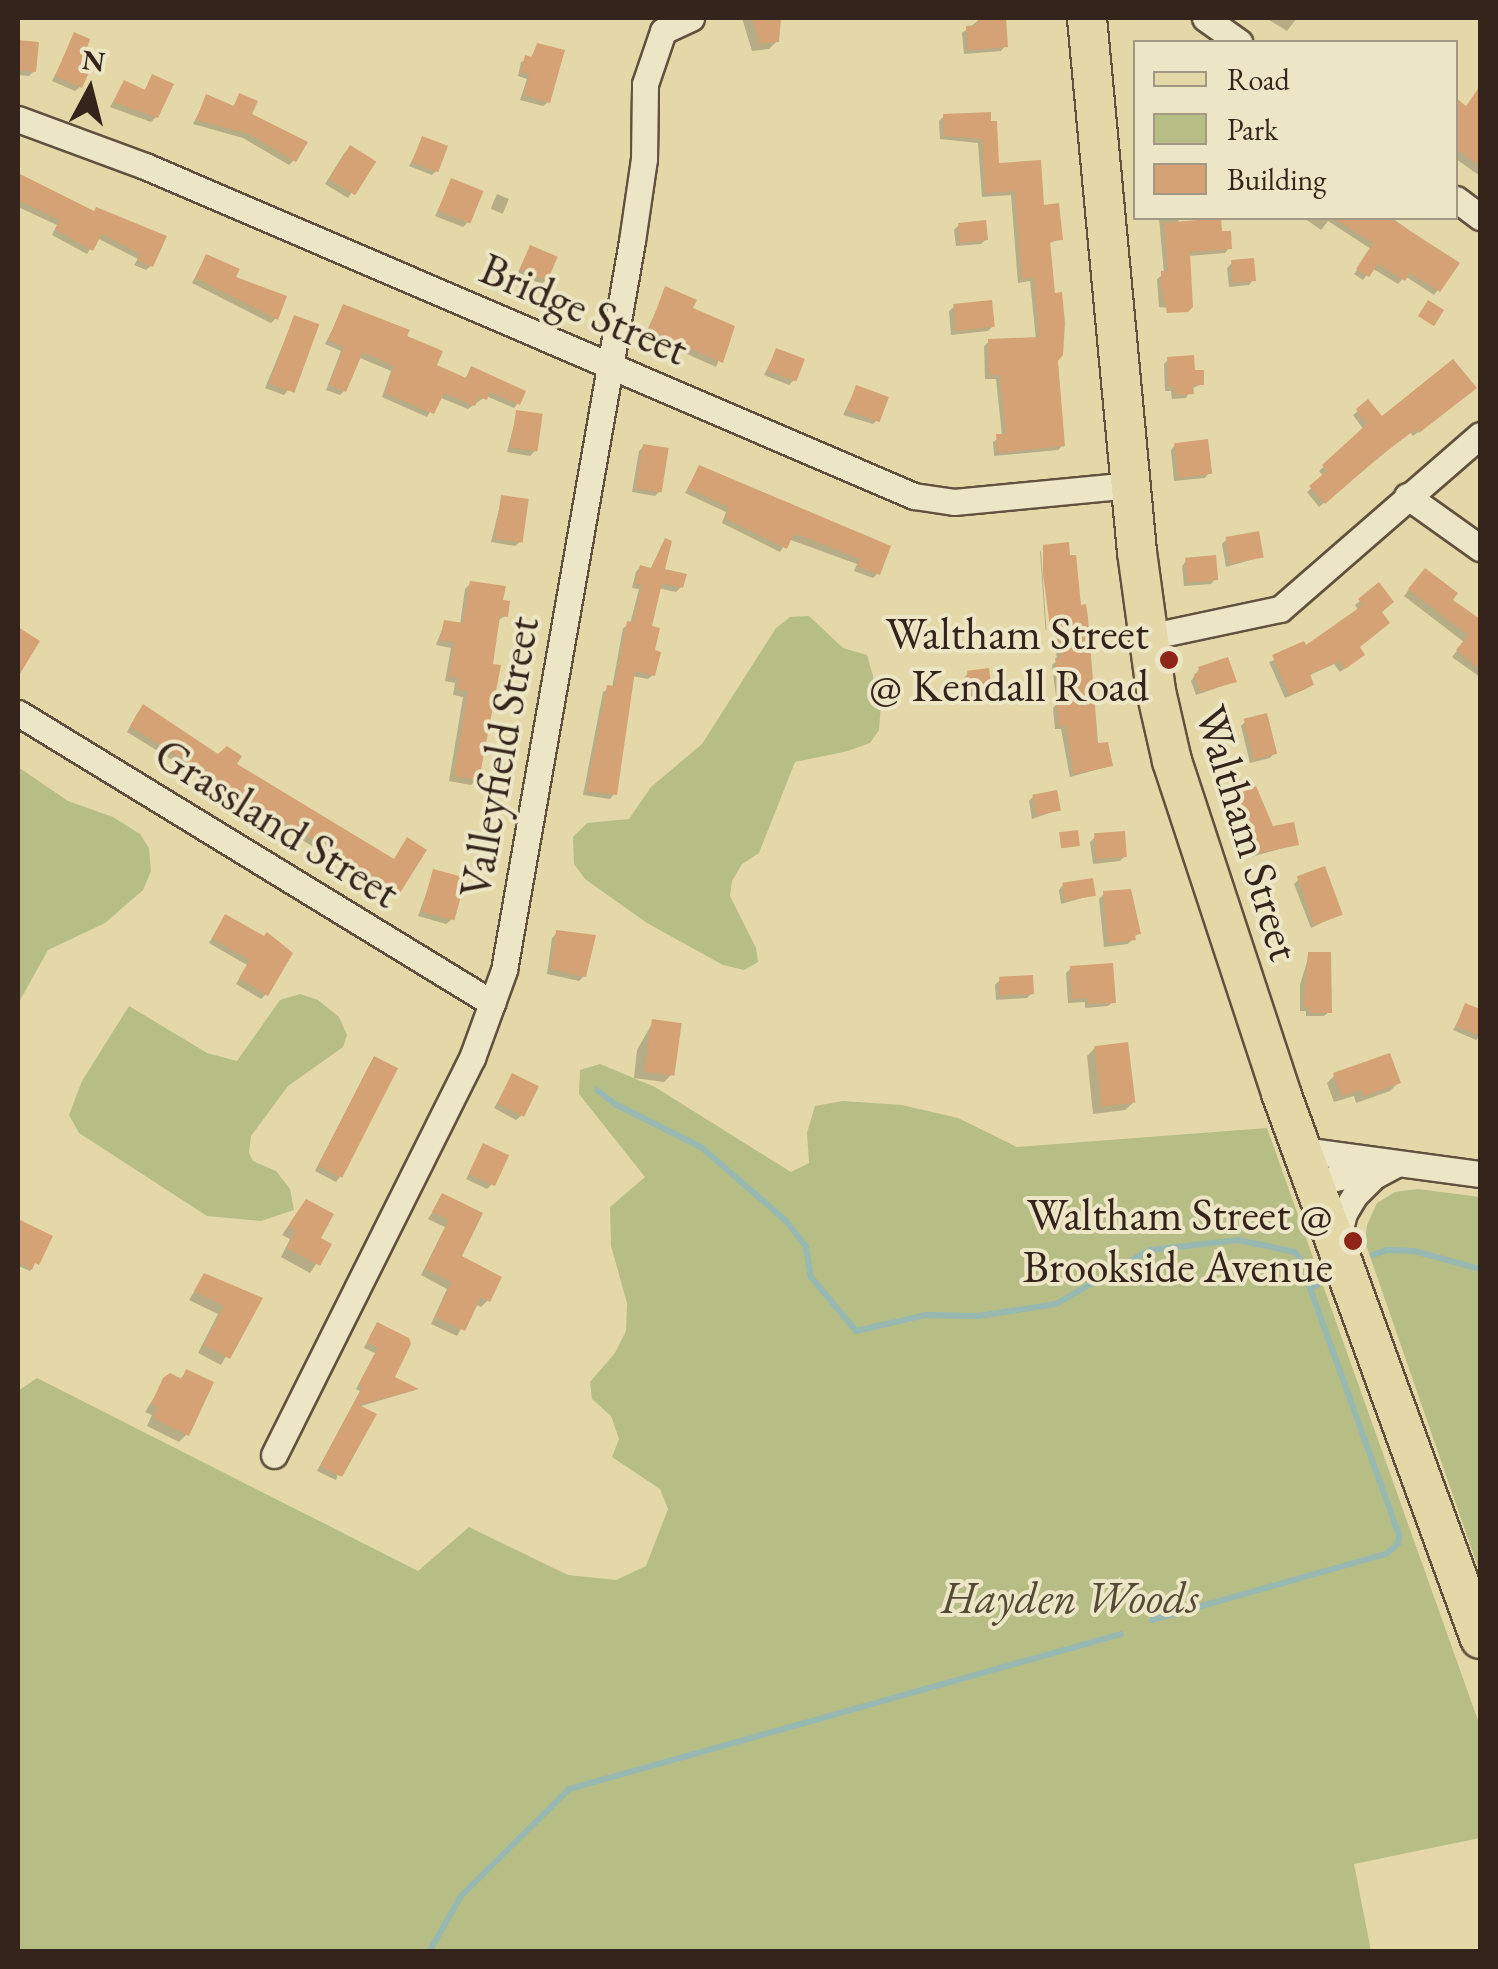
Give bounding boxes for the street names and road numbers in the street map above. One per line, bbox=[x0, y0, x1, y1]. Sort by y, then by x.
street label: Bridge Street bbox=[472, 241, 696, 377]
street label: Valleyfield Street bbox=[448, 612, 550, 902]
street label: Waltham Street bbox=[1184, 699, 1312, 967]
street label: Grassland Street bbox=[145, 726, 409, 920]

